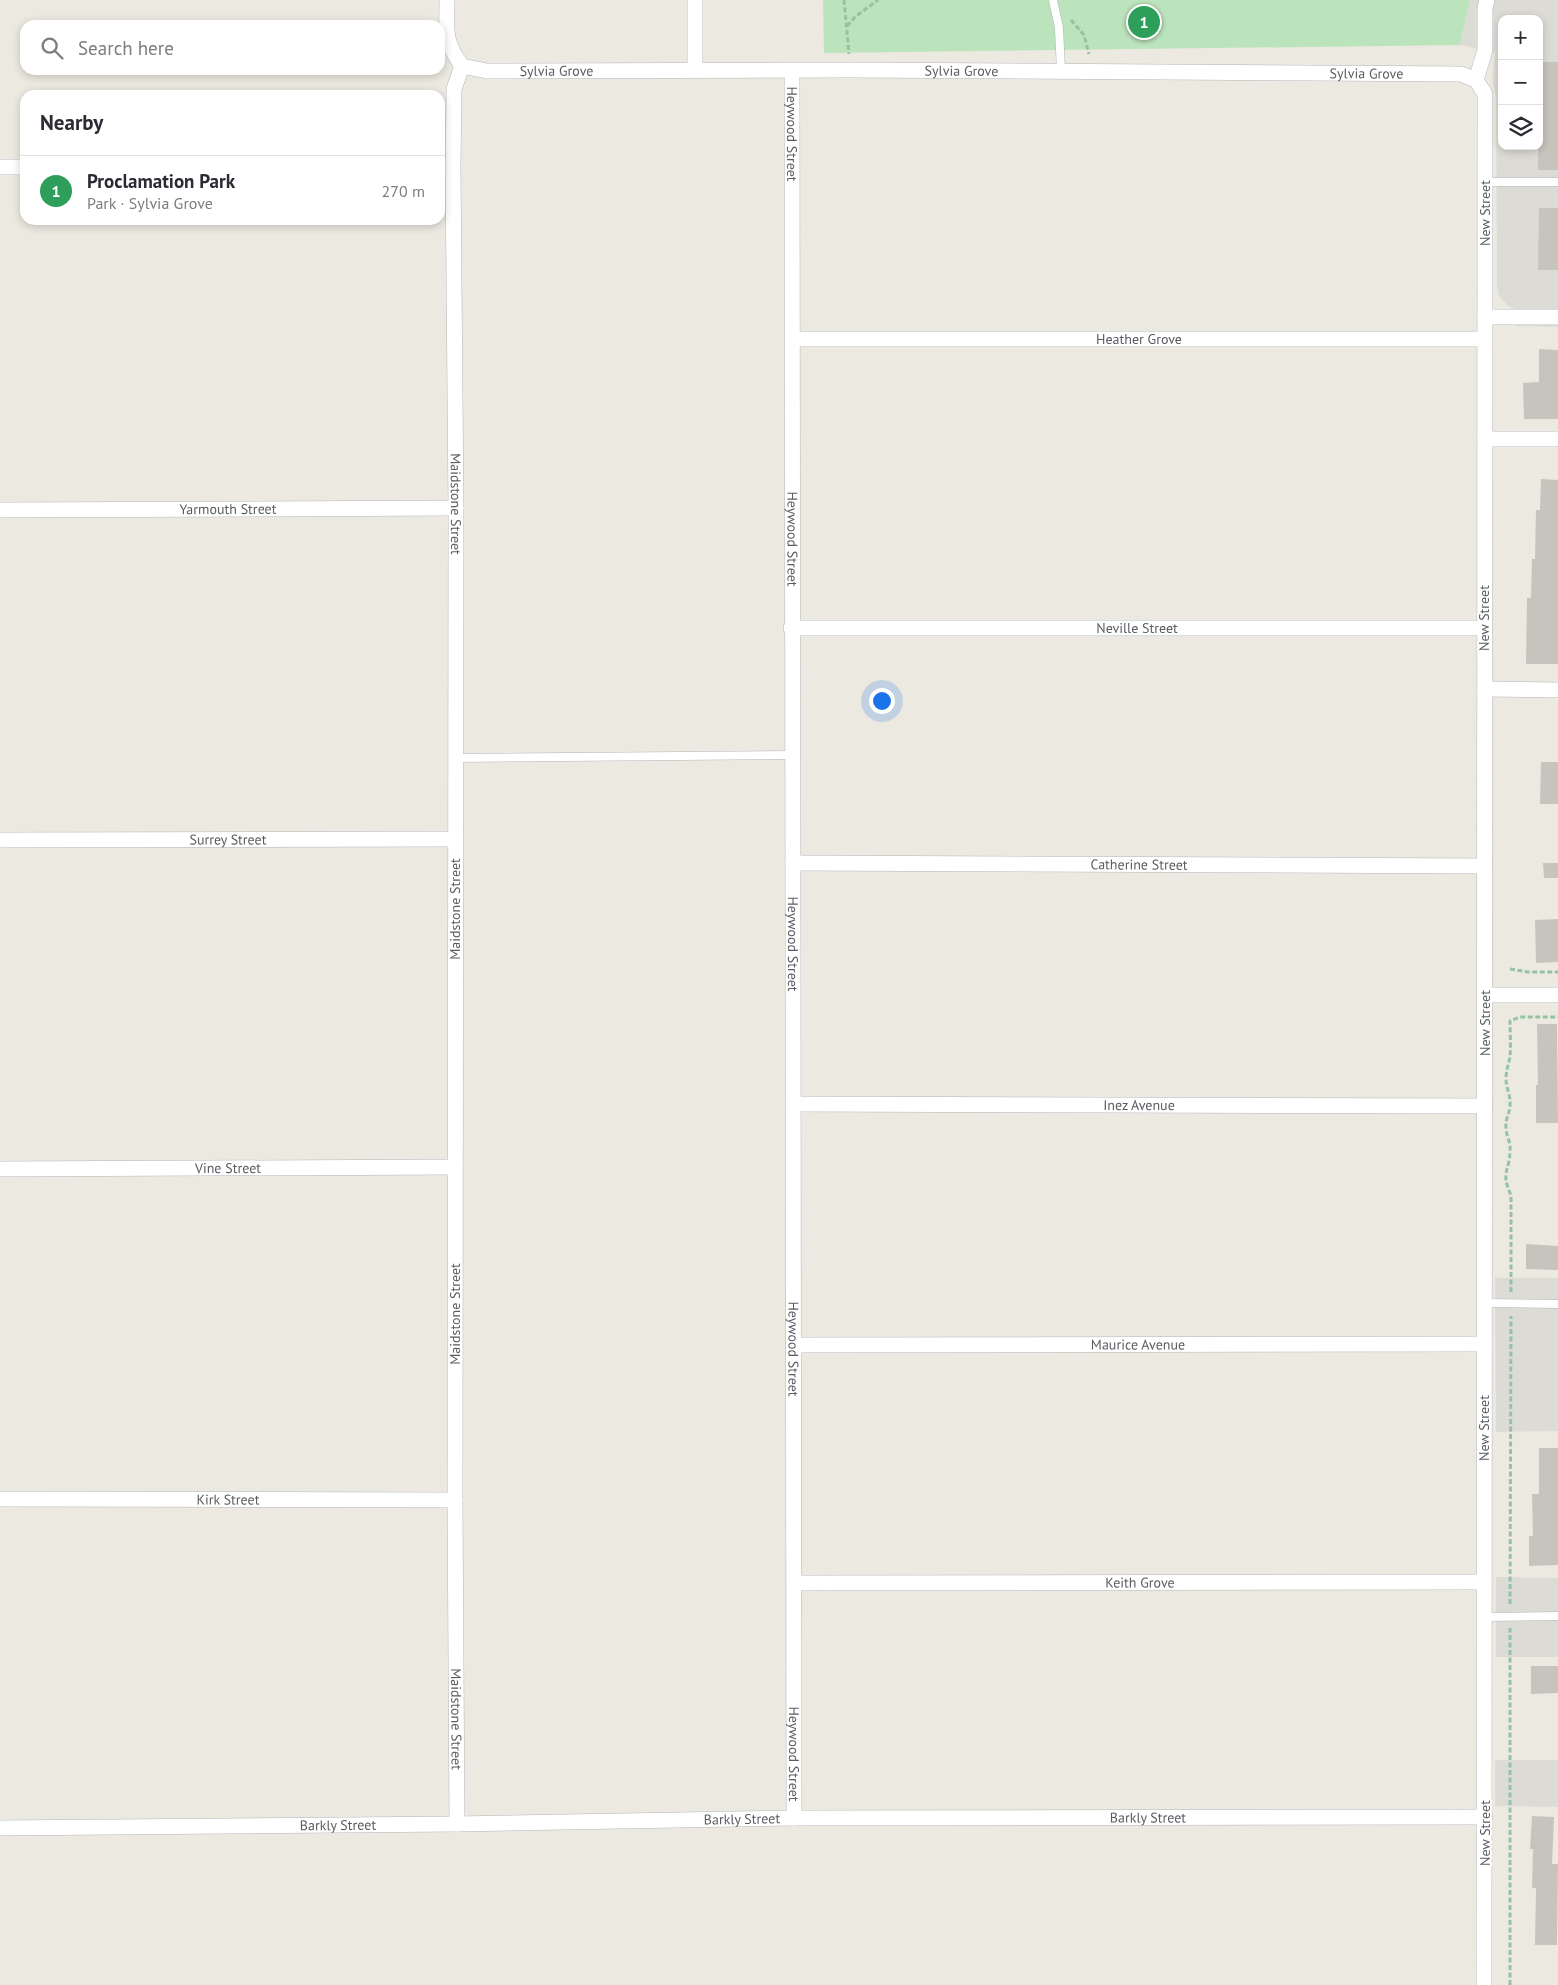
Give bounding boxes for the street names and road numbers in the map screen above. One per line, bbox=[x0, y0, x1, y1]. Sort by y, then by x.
street label: Sylvia Grove bbox=[925, 61, 998, 80]
street label: Sylvia Grove bbox=[520, 62, 593, 80]
street label: Sylvia Grove bbox=[1330, 64, 1403, 83]
street label: Heywood Street bbox=[783, 86, 801, 182]
street label: New Street bbox=[1476, 180, 1494, 246]
street label: Heather Grove bbox=[1096, 330, 1182, 348]
street label: Maidstone Street bbox=[447, 453, 465, 555]
street label: Heywood Street bbox=[783, 491, 802, 587]
street label: Yarmouth Street bbox=[179, 500, 277, 518]
street label: New Street bbox=[1475, 585, 1493, 651]
street label: Neville Street bbox=[1096, 619, 1178, 637]
street label: Surrey Street bbox=[190, 830, 267, 849]
street label: Catherine Street bbox=[1090, 855, 1188, 874]
street label: Maidstone Street bbox=[446, 858, 464, 960]
street label: Heywood Street bbox=[784, 896, 802, 992]
street label: New Street bbox=[1476, 990, 1494, 1056]
street label: Inez Avenue bbox=[1103, 1096, 1175, 1114]
street label: Vine Street bbox=[194, 1159, 261, 1177]
street label: Maidstone Street bbox=[446, 1263, 464, 1365]
street label: Heywood Street bbox=[784, 1301, 803, 1397]
street label: Maurice Avenue bbox=[1091, 1335, 1185, 1354]
street label: New Street bbox=[1475, 1395, 1493, 1461]
street label: Kirk Street bbox=[197, 1490, 260, 1509]
street label: Keith Grove bbox=[1105, 1573, 1175, 1592]
street label: Maidstone Street bbox=[447, 1668, 466, 1770]
street label: Heywood Street bbox=[785, 1706, 803, 1802]
street label: New Street bbox=[1476, 1800, 1494, 1866]
street label: Barkly Street bbox=[1110, 1808, 1186, 1827]
street label: Barkly Street bbox=[704, 1809, 780, 1829]
street label: Barkly Street bbox=[300, 1816, 376, 1834]

